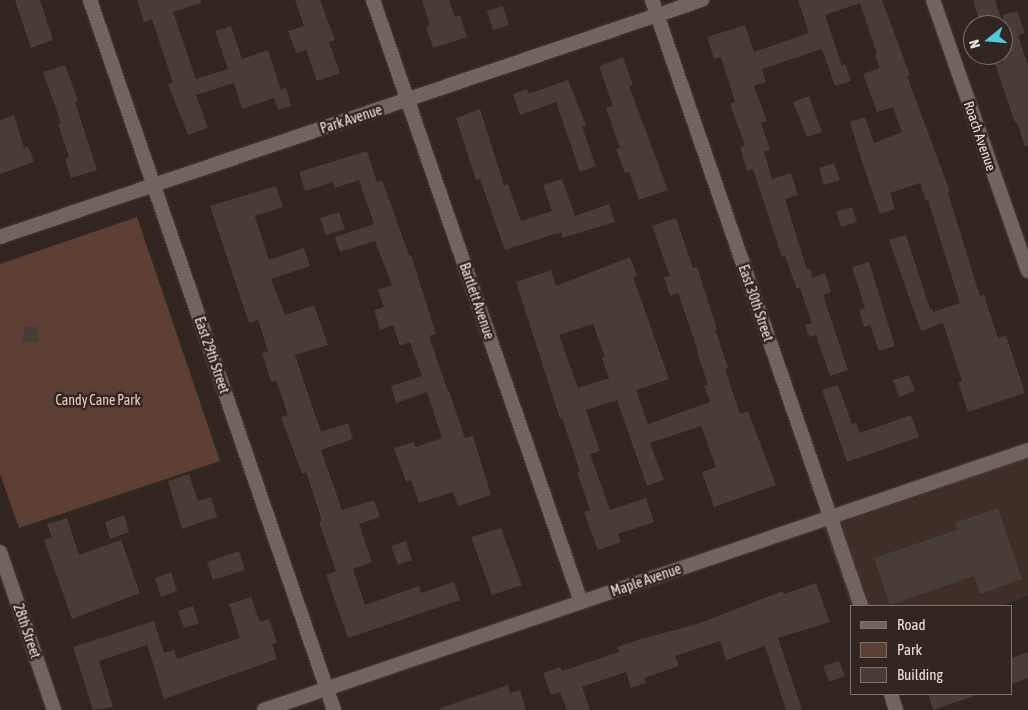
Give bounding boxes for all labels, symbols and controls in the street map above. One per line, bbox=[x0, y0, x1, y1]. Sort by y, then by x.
north arrow bbox=[963, 15, 1013, 65]
text: N bbox=[966, 38, 983, 50]
street label: Roach Avenue bbox=[960, 99, 1000, 173]
street label: Park Avenue bbox=[318, 101, 384, 137]
street label: Bartlett Avenue bbox=[456, 261, 498, 341]
street label: East 30th Street bbox=[735, 262, 777, 344]
street label: East 29th Street bbox=[191, 314, 233, 396]
park label: Candy Cane Park bbox=[55, 392, 141, 408]
street label: Maple Avenue bbox=[609, 560, 683, 600]
street label: 28th Street bbox=[10, 601, 44, 661]
legend bbox=[850, 605, 1013, 695]
text: Road bbox=[897, 616, 926, 633]
text: Park bbox=[897, 641, 922, 658]
text: Building bbox=[897, 666, 943, 683]

